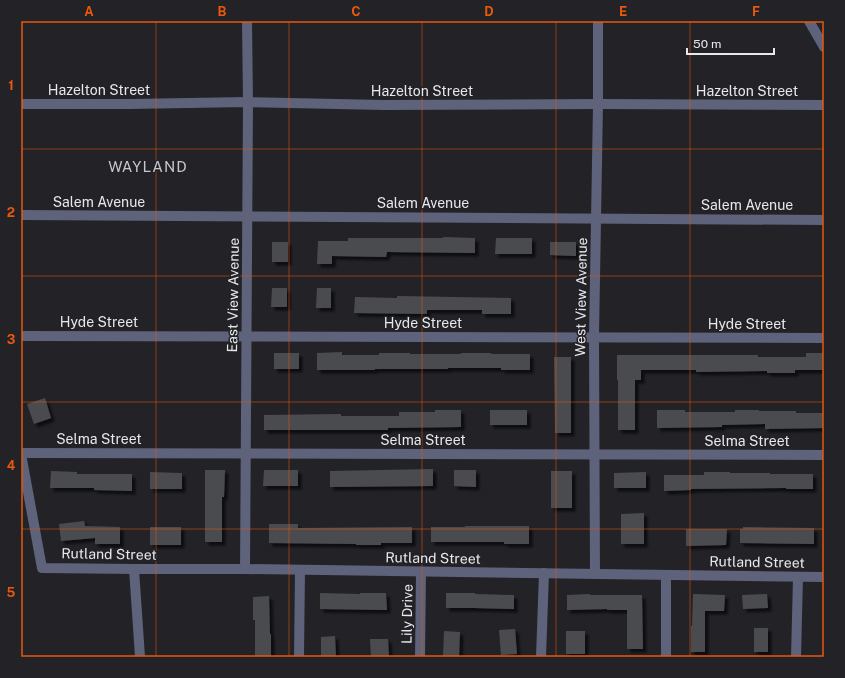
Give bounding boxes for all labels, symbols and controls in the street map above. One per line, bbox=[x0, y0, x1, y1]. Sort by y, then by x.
text: A bbox=[84, 4, 94, 19]
text: B bbox=[218, 4, 227, 19]
text: C bbox=[351, 4, 361, 19]
text: D bbox=[484, 4, 494, 19]
text: E bbox=[619, 4, 627, 19]
text: F bbox=[752, 4, 760, 19]
scale bar bbox=[687, 30, 774, 56]
text: 50 m bbox=[693, 37, 721, 51]
text: 1 bbox=[8, 78, 14, 93]
street label: Hazelton Street bbox=[48, 82, 150, 98]
street label: Hazelton Street bbox=[371, 83, 473, 99]
street label: Hazelton Street bbox=[696, 83, 798, 99]
district label: WAYLAND bbox=[108, 158, 188, 175]
street label: Salem Avenue bbox=[53, 194, 145, 210]
street label: Salem Avenue bbox=[377, 195, 469, 211]
street label: Salem Avenue bbox=[701, 197, 793, 213]
text: 2 bbox=[7, 205, 15, 220]
street label: East View Avenue bbox=[224, 237, 242, 353]
street label: West View Avenue bbox=[572, 237, 590, 357]
street label: Hyde Street bbox=[60, 314, 138, 330]
street label: Hyde Street bbox=[384, 315, 462, 331]
street label: Hyde Street bbox=[708, 316, 786, 332]
text: 3 bbox=[7, 332, 16, 347]
street label: Selma Street bbox=[56, 431, 142, 447]
street label: Selma Street bbox=[380, 432, 466, 448]
street label: Selma Street bbox=[704, 433, 790, 449]
text: 4 bbox=[7, 458, 16, 473]
street label: Rutland Street bbox=[61, 545, 157, 563]
street label: Rutland Street bbox=[385, 549, 481, 567]
street label: Rutland Street bbox=[709, 553, 805, 571]
street label: Lily Drive bbox=[398, 584, 416, 644]
text: 5 bbox=[7, 585, 16, 600]

